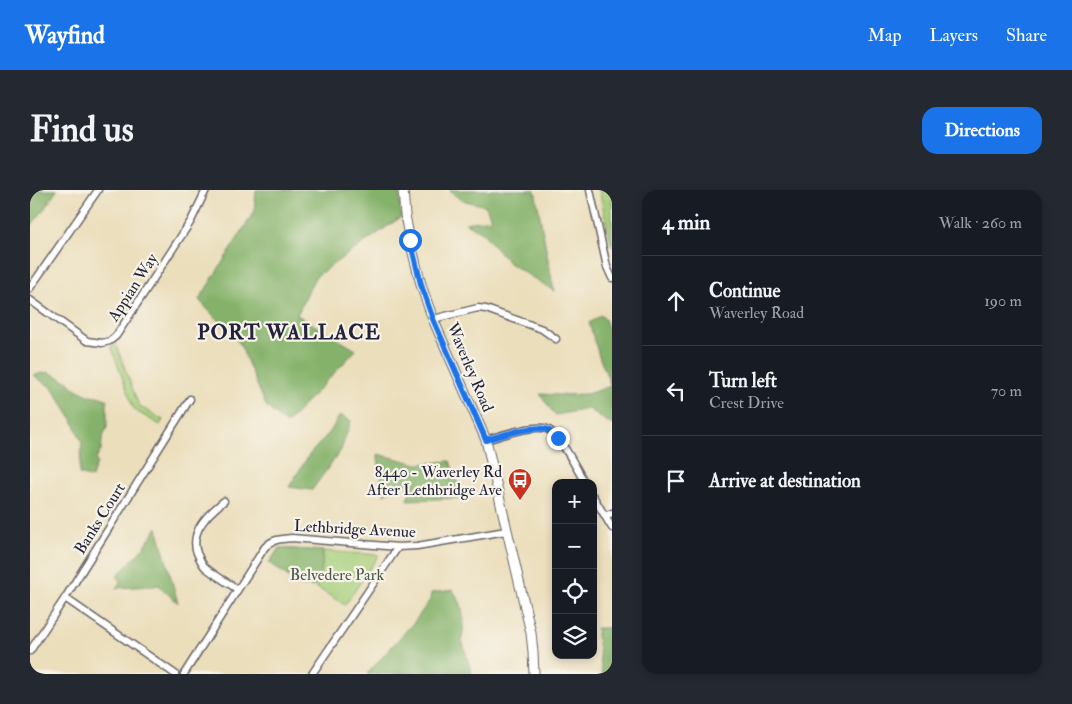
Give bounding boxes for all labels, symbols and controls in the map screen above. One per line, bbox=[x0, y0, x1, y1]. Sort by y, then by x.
text: Wayfind bbox=[25, 20, 105, 51]
text: Map bbox=[868, 24, 902, 47]
text: Layers bbox=[930, 24, 978, 47]
text: Share bbox=[1006, 24, 1047, 47]
button: Directions bbox=[922, 107, 1042, 154]
text: Find us bbox=[30, 108, 134, 152]
text: 4 min bbox=[662, 209, 710, 236]
text: Walk · 260 m bbox=[939, 213, 1022, 233]
route start bbox=[399, 229, 422, 252]
street label: Appian Way bbox=[103, 249, 164, 327]
text: Continue bbox=[709, 279, 780, 303]
icon: ahead bbox=[662, 287, 690, 315]
text: 190 m bbox=[984, 291, 1022, 311]
text: Waverley Road bbox=[709, 303, 804, 323]
district label: PORT WALLACE bbox=[197, 319, 381, 346]
street label: Waverley Road bbox=[442, 319, 498, 415]
text: Turn left bbox=[709, 369, 777, 393]
icon: left bbox=[662, 377, 690, 405]
text: 70 m bbox=[991, 381, 1022, 401]
text: Crest Drive bbox=[709, 393, 784, 413]
route end bbox=[547, 427, 570, 450]
place label: 8440 - Waverley Rd After Lethbridge Ave bbox=[366, 462, 502, 500]
bus stop icon: 8440 - Waverley Rd After Lethbridge Ave bbox=[507, 467, 533, 501]
icon: arrive bbox=[662, 467, 690, 495]
text: Arrive at destination bbox=[709, 469, 861, 493]
street label: Banks Court bbox=[70, 479, 130, 558]
map controls bbox=[552, 479, 597, 659]
button: + bbox=[552, 479, 597, 524]
street label: Lethbridge Avenue bbox=[294, 516, 417, 542]
button: − bbox=[552, 524, 597, 569]
park label: Belvedere Park bbox=[290, 565, 384, 585]
button: locate bbox=[552, 569, 597, 614]
button: layers bbox=[552, 614, 597, 659]

